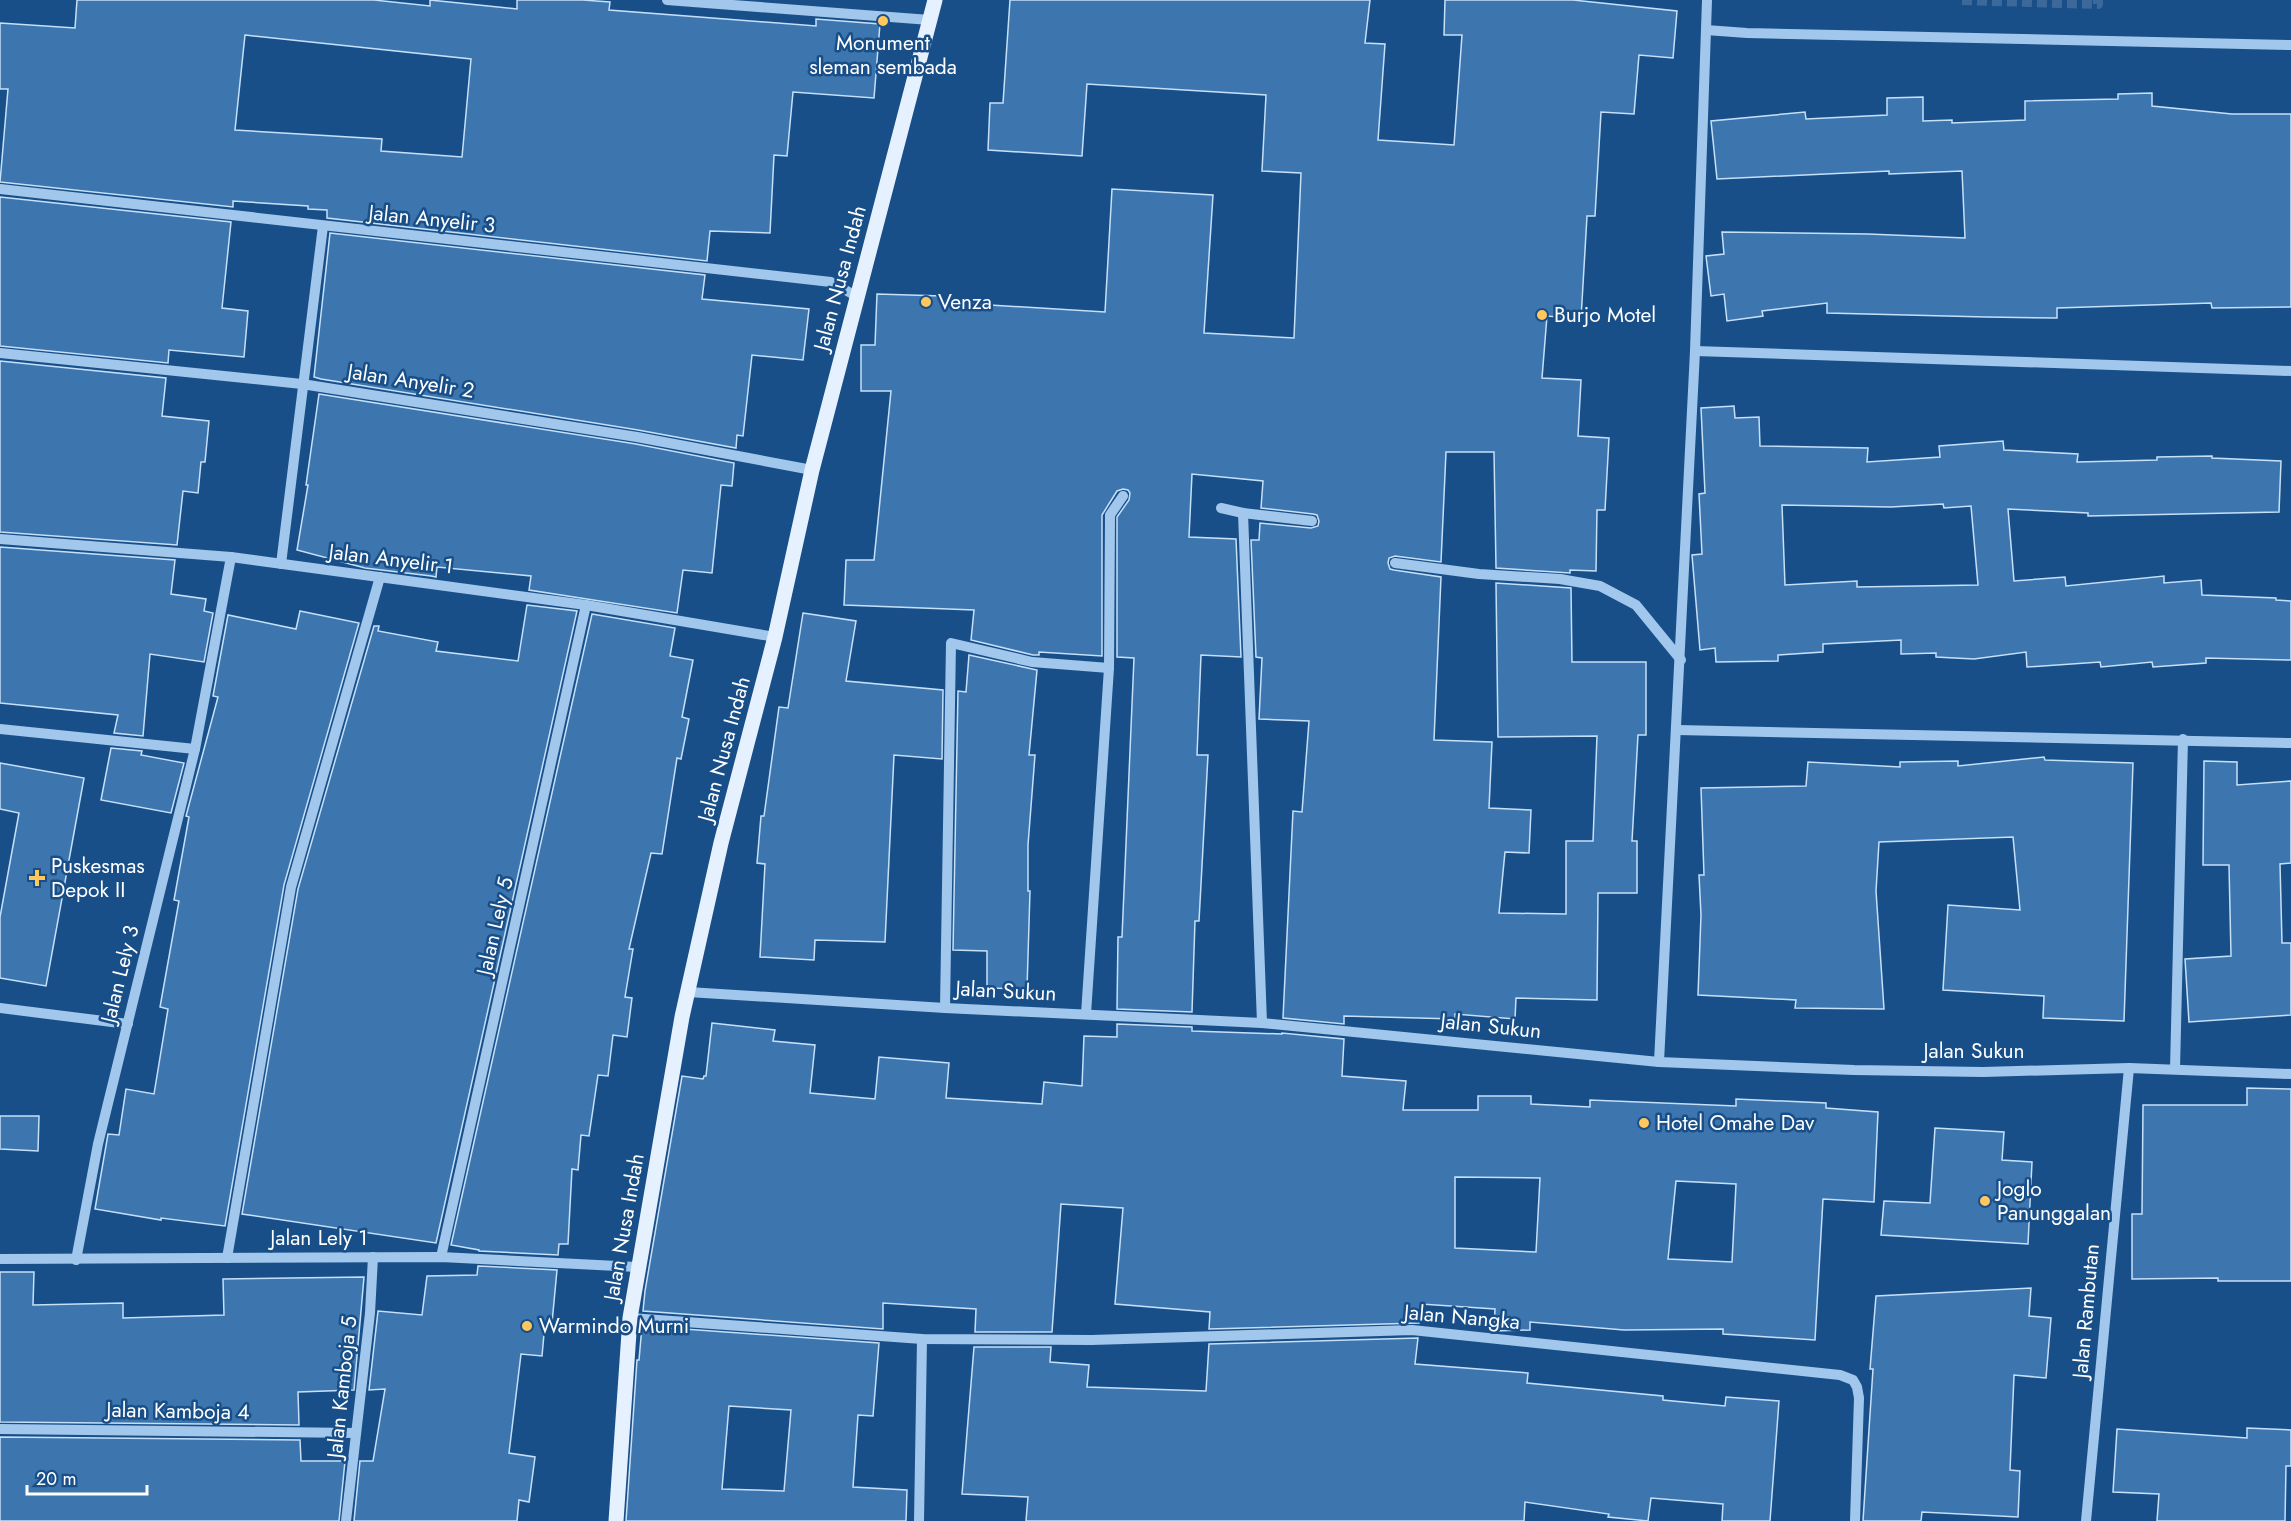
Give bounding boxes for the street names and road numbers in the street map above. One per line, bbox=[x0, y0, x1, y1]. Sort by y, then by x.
street label: Jalan Anyelir 3 bbox=[364, 197, 497, 241]
street label: Jalan Nusa Indah bbox=[805, 202, 874, 357]
street label: Jalan Anyelir 2 bbox=[343, 356, 476, 406]
street label: Jalan Anyelir 1 bbox=[324, 536, 455, 582]
street label: Jalan Nusa Indah bbox=[689, 673, 758, 828]
street label: Jalan Lely 5 bbox=[468, 874, 521, 981]
street label: Jalan Lely 3 bbox=[93, 922, 147, 1029]
street label: Jalan Sukun bbox=[952, 973, 1057, 1009]
street label: Jalan Sukun bbox=[1436, 1005, 1543, 1046]
street label: Jalan Sukun bbox=[1920, 1036, 2025, 1066]
street label: Jalan Nusa Indah bbox=[596, 1151, 652, 1306]
street label: Jalan Lely 1 bbox=[267, 1223, 368, 1253]
street label: Jalan Rambutan bbox=[2065, 1243, 2107, 1382]
street label: Jalan Nangka bbox=[1400, 1297, 1521, 1337]
street label: Jalan Kamboja 5 bbox=[319, 1314, 364, 1463]
street label: Jalan Kamboja 4 bbox=[103, 1395, 250, 1427]

